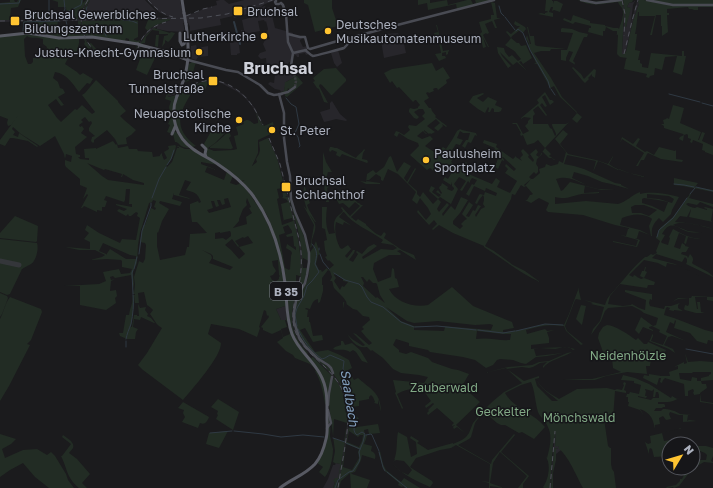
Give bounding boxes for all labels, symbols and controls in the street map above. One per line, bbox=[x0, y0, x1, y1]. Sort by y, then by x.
place label: Bruchsal bbox=[247, 4, 298, 19]
marker: Bruchsal bbox=[232, 5, 244, 17]
place label: Bruchsal Gewerbliches Bildungszentrum bbox=[24, 7, 156, 36]
marker: Bruchsal Gewerbliches Bildungszentrum bbox=[9, 15, 21, 27]
place label: Deutsches Musikautomatenmuseum bbox=[336, 17, 481, 46]
marker: Deutsches Musikautomatenmuseum bbox=[323, 26, 333, 36]
place label: Lutherkirche bbox=[183, 29, 256, 44]
marker: Lutherkirche bbox=[259, 31, 269, 41]
place label: Justus-Knecht-Gymnasium bbox=[35, 45, 191, 60]
marker: Justus-Knecht-Gymnasium bbox=[194, 47, 204, 57]
district label: Bruchsal bbox=[243, 58, 313, 78]
place label: Bruchsal Tunnelstraße bbox=[128, 67, 204, 96]
marker: Bruchsal Tunnelstraße bbox=[207, 75, 219, 87]
place label: Neuapostolische Kirche bbox=[134, 106, 231, 135]
marker: Neuapostolische Kirche bbox=[234, 115, 244, 125]
place label: St. Peter bbox=[280, 123, 331, 138]
marker: St. Peter bbox=[267, 125, 277, 135]
place label: Paulusheim Sportplatz bbox=[434, 146, 501, 175]
marker: Paulusheim Sportplatz bbox=[421, 155, 431, 165]
place label: Bruchsal Schlachthof bbox=[295, 173, 365, 202]
marker: Bruchsal Schlachthof bbox=[280, 181, 292, 193]
road number: B 35 bbox=[270, 282, 302, 300]
park label: Neidenhölzle bbox=[590, 348, 666, 363]
water label: Saalbach bbox=[338, 368, 363, 429]
park label: Zauberwald bbox=[410, 380, 478, 395]
park label: Geckelter bbox=[475, 404, 531, 419]
park label: Mönchswald bbox=[543, 410, 615, 425]
north arrow bbox=[661, 436, 701, 476]
text: N bbox=[682, 442, 697, 457]

